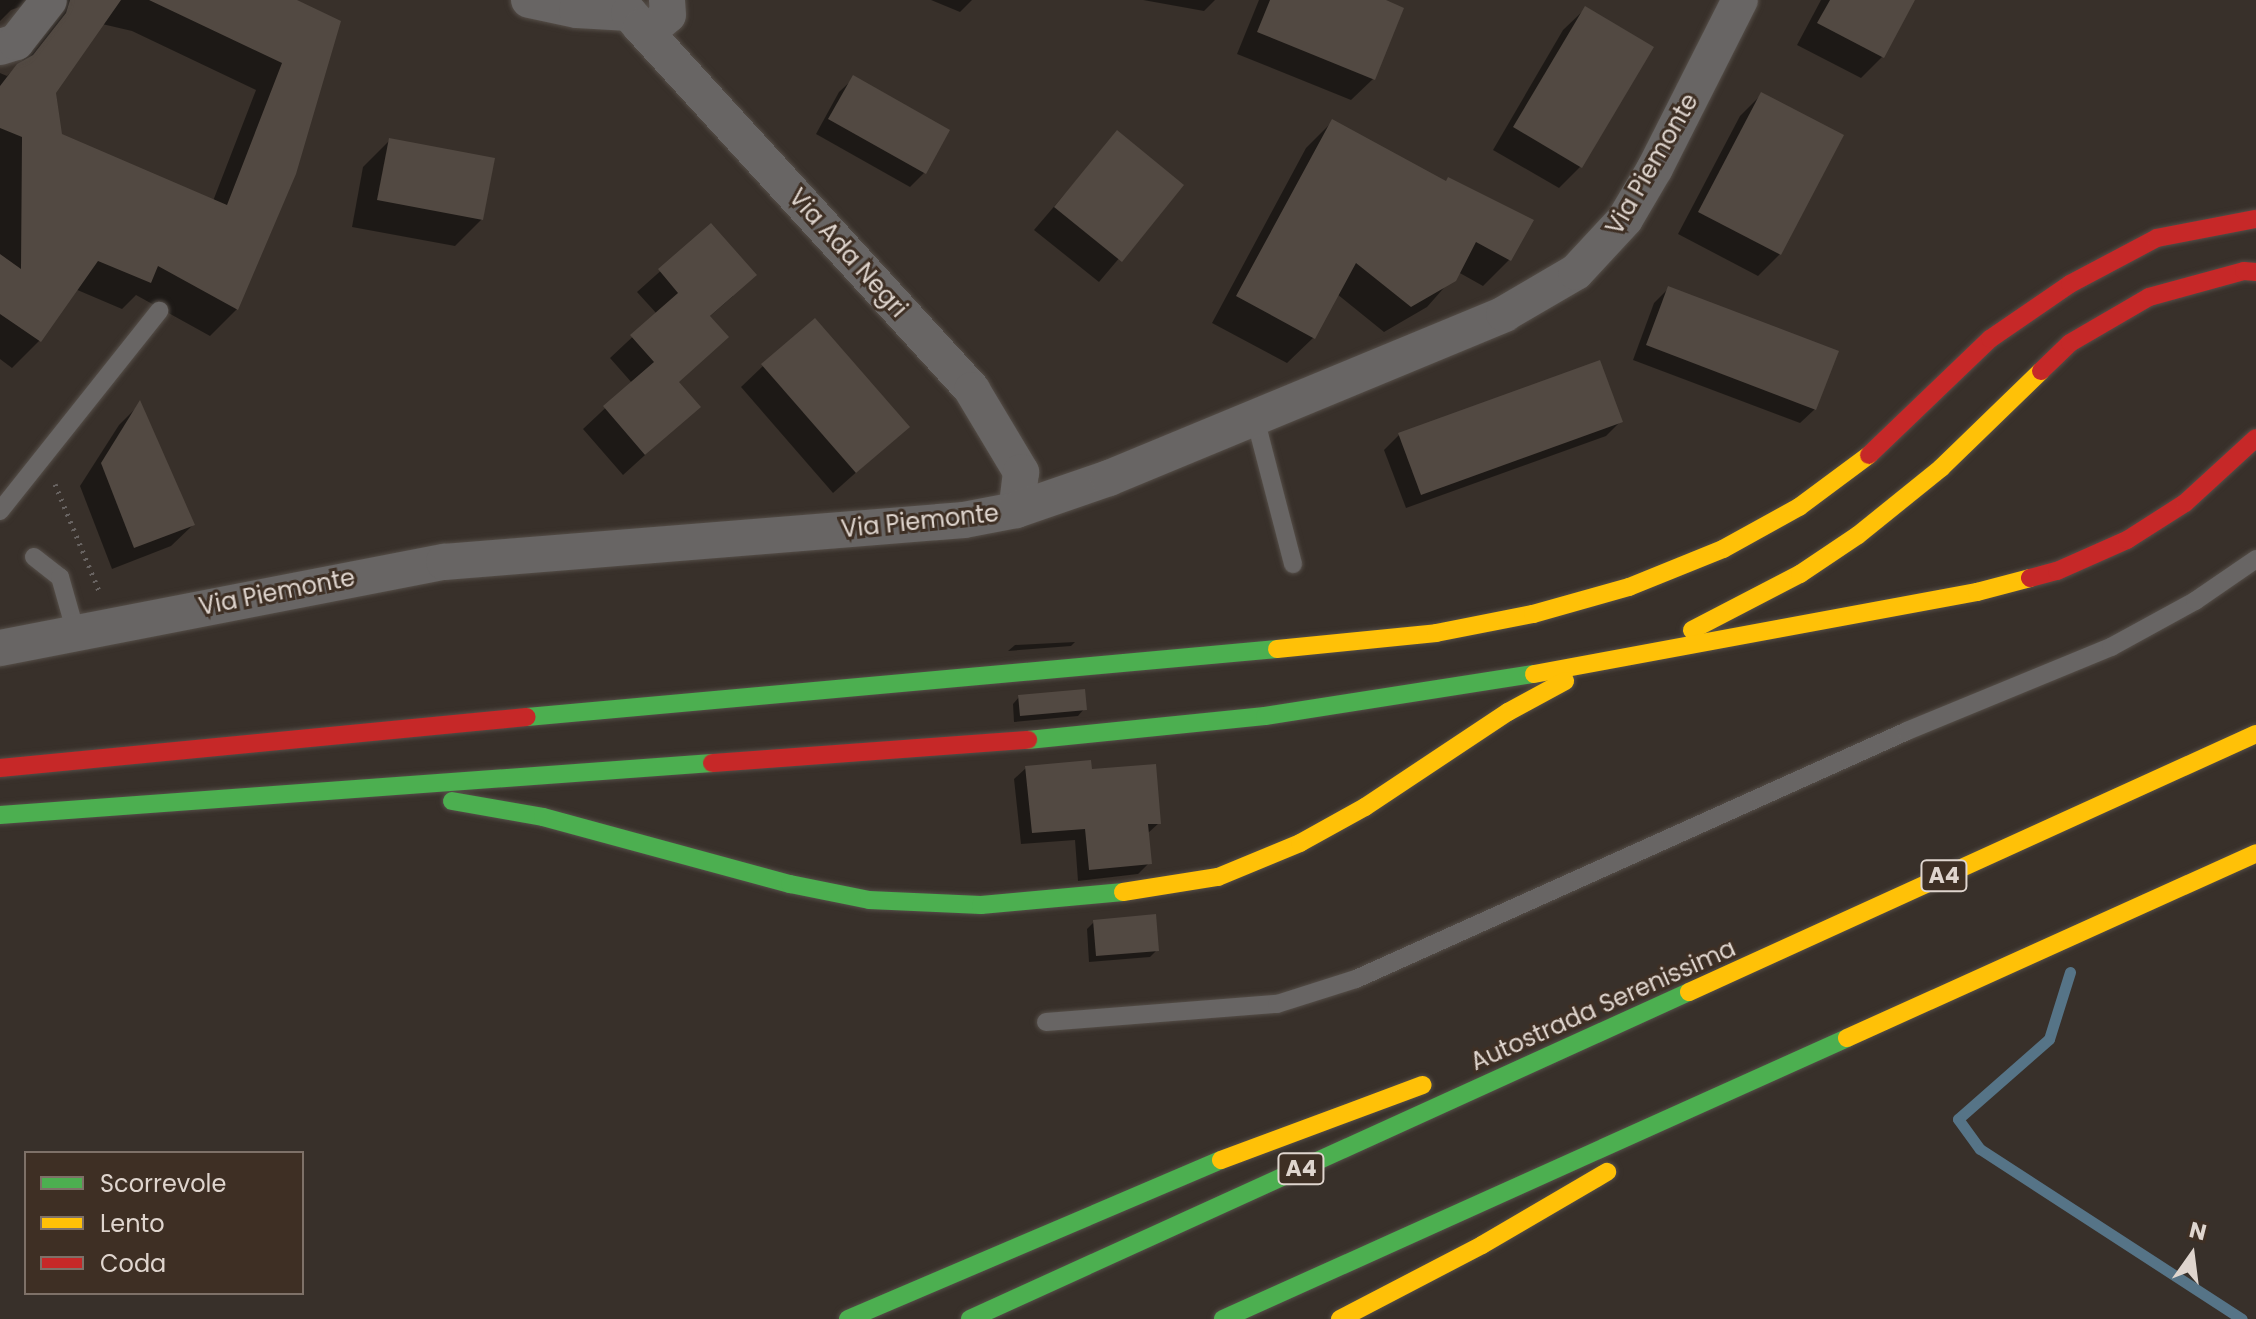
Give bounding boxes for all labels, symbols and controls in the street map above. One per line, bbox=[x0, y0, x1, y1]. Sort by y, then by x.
street label: Via Piemonte bbox=[1600, 88, 1704, 240]
street label: Via Ada Negri bbox=[783, 183, 913, 323]
street label: Via Piemonte bbox=[840, 498, 1000, 544]
street label: Via Piemonte bbox=[196, 563, 358, 621]
road number: A4 bbox=[1920, 858, 1968, 894]
street label: Autostrada Serenissima bbox=[1466, 933, 1740, 1077]
legend bbox=[24, 1151, 304, 1295]
road number: A4 bbox=[1277, 1151, 1325, 1187]
text: Scorrevole bbox=[100, 1167, 226, 1200]
text: Lento bbox=[100, 1207, 165, 1240]
text: N bbox=[2186, 1214, 2210, 1248]
north arrow bbox=[2152, 1215, 2232, 1295]
text: Coda bbox=[100, 1247, 166, 1280]

